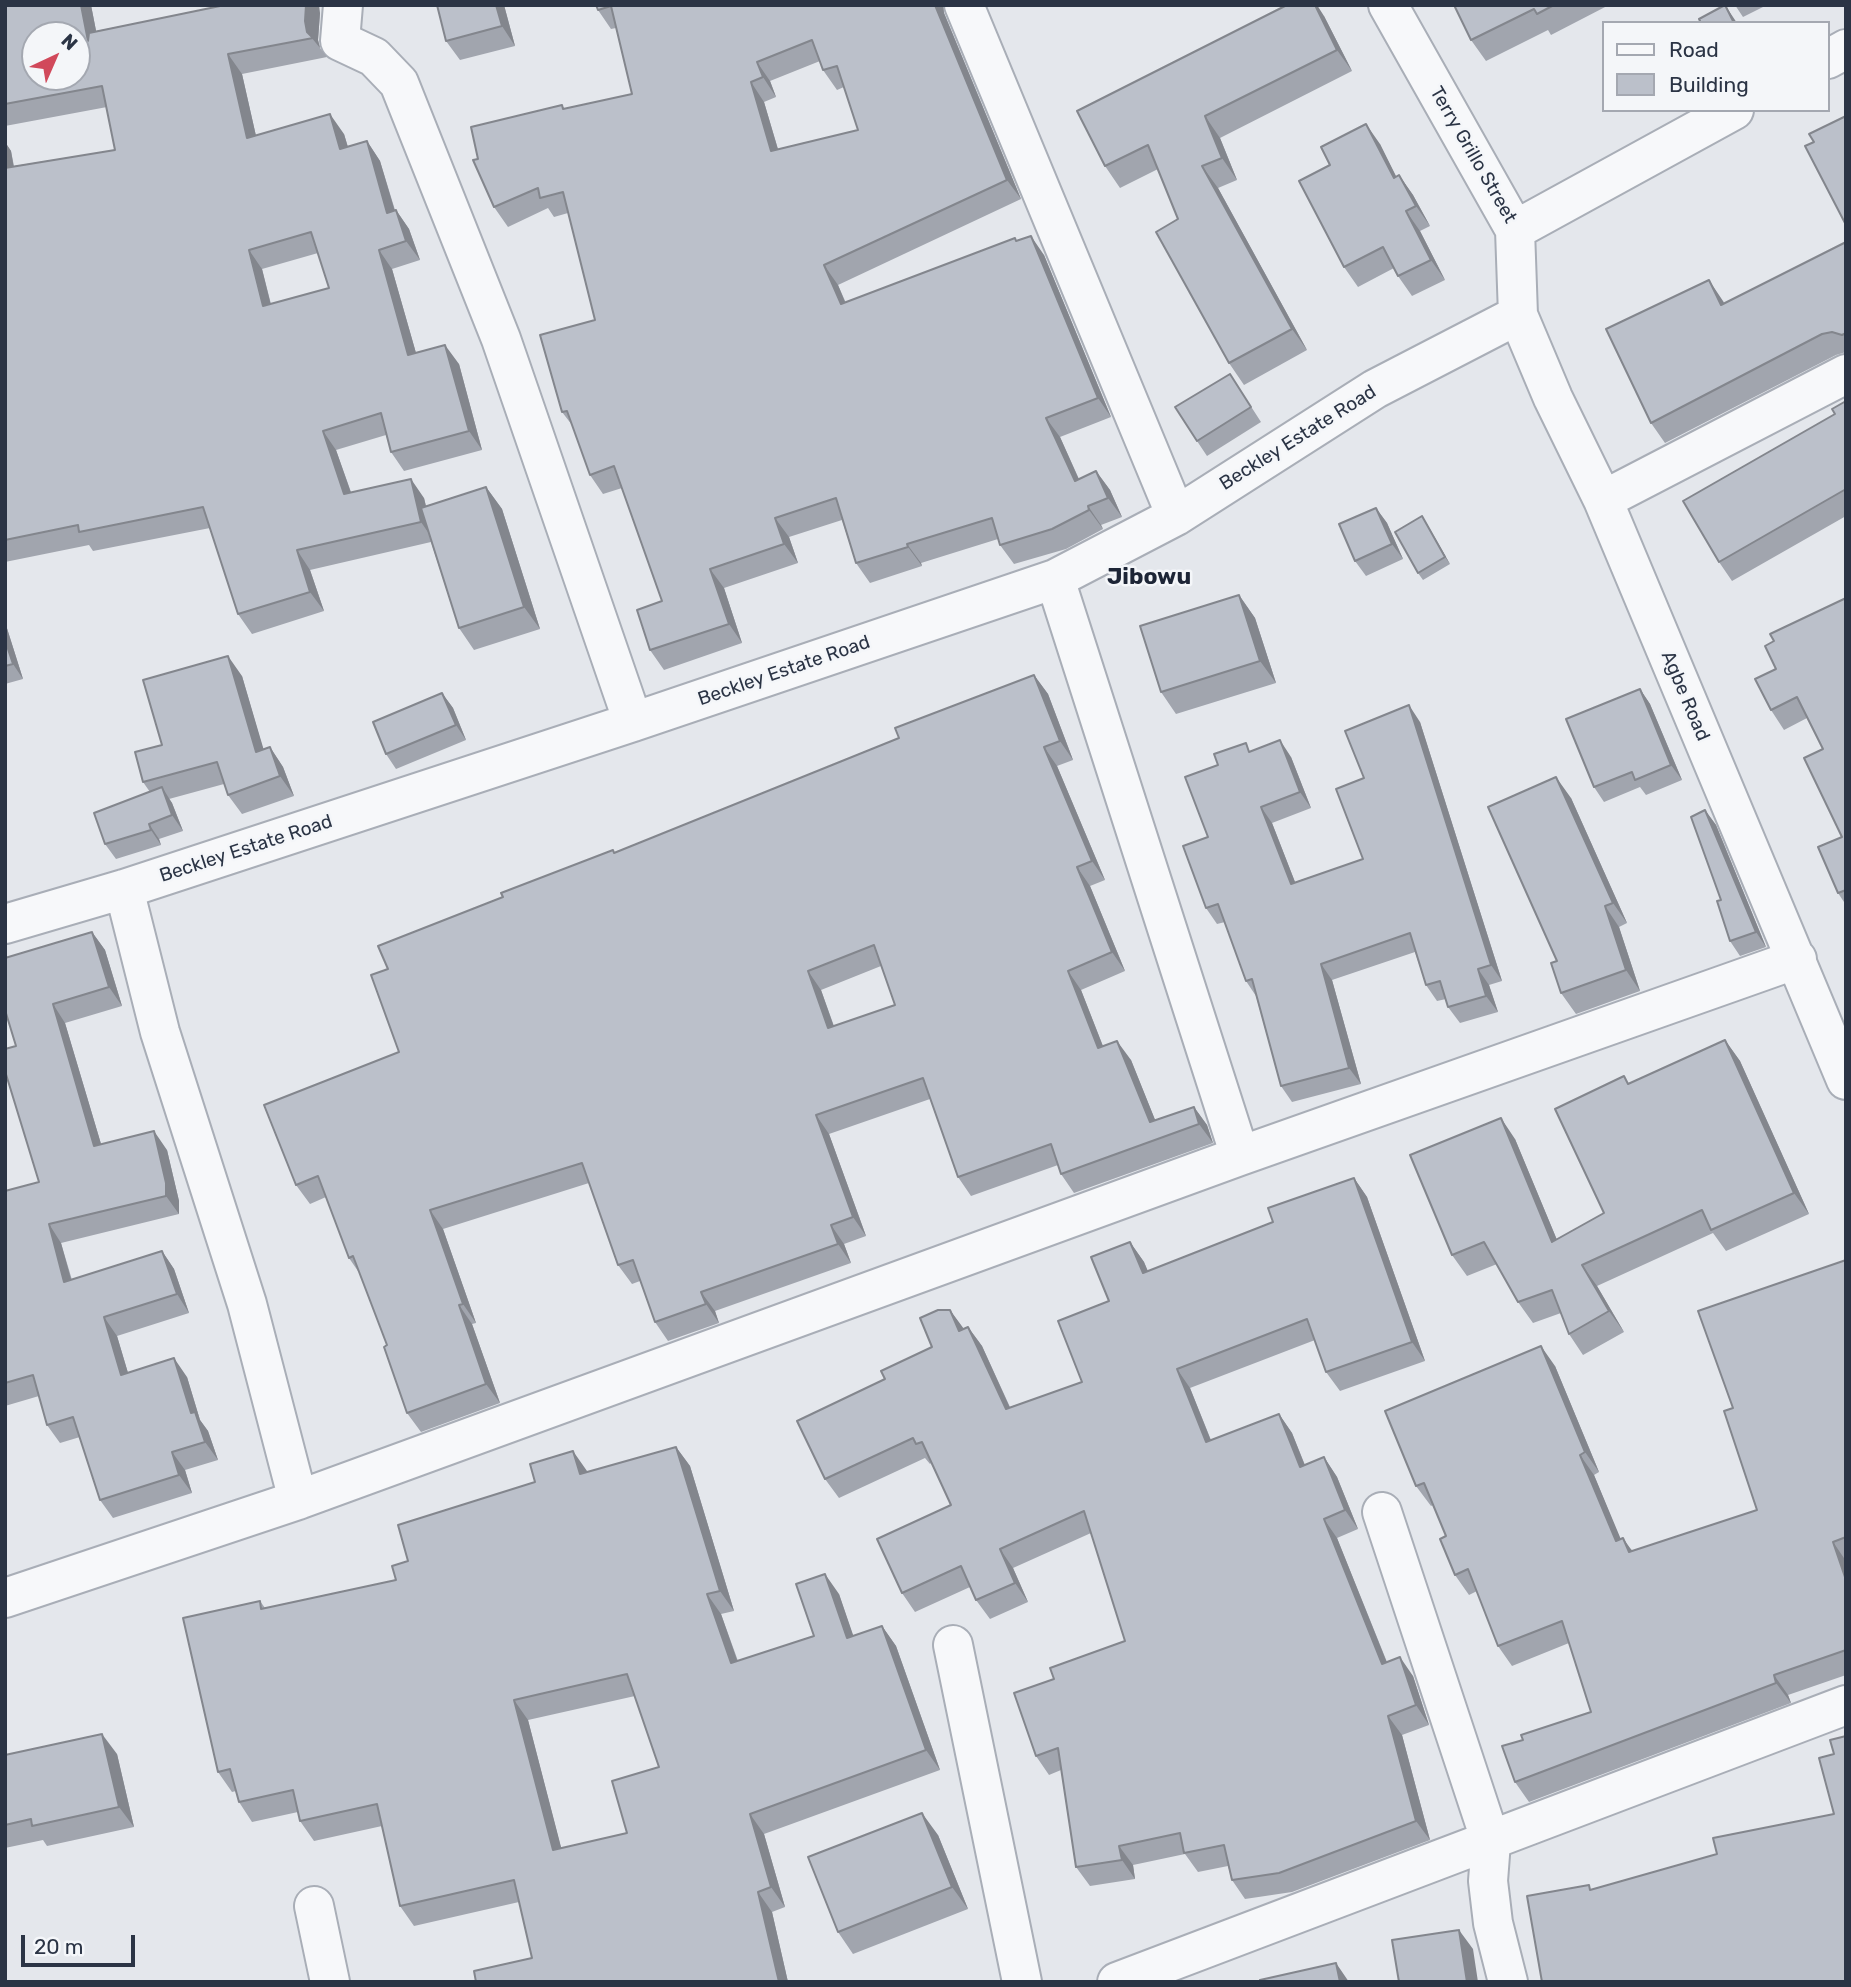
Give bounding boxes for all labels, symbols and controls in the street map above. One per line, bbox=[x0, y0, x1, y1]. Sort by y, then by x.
north arrow bbox=[21, 21, 91, 91]
legend bbox=[1602, 21, 1830, 112]
text: N bbox=[57, 29, 82, 55]
text: Road bbox=[1669, 37, 1719, 62]
text: Building bbox=[1669, 72, 1749, 97]
street label: Terry Grillo Street bbox=[1425, 83, 1521, 227]
street label: Beckley Estate Road bbox=[1215, 381, 1381, 495]
district label: Jibowu bbox=[1107, 563, 1191, 591]
street label: Beckley Estate Road bbox=[695, 631, 873, 711]
street label: Agbe Road bbox=[1656, 648, 1714, 744]
street label: Beckley Estate Road bbox=[157, 810, 335, 888]
scale bar bbox=[24, 1920, 138, 1964]
text: 20 m bbox=[34, 1934, 83, 1959]

